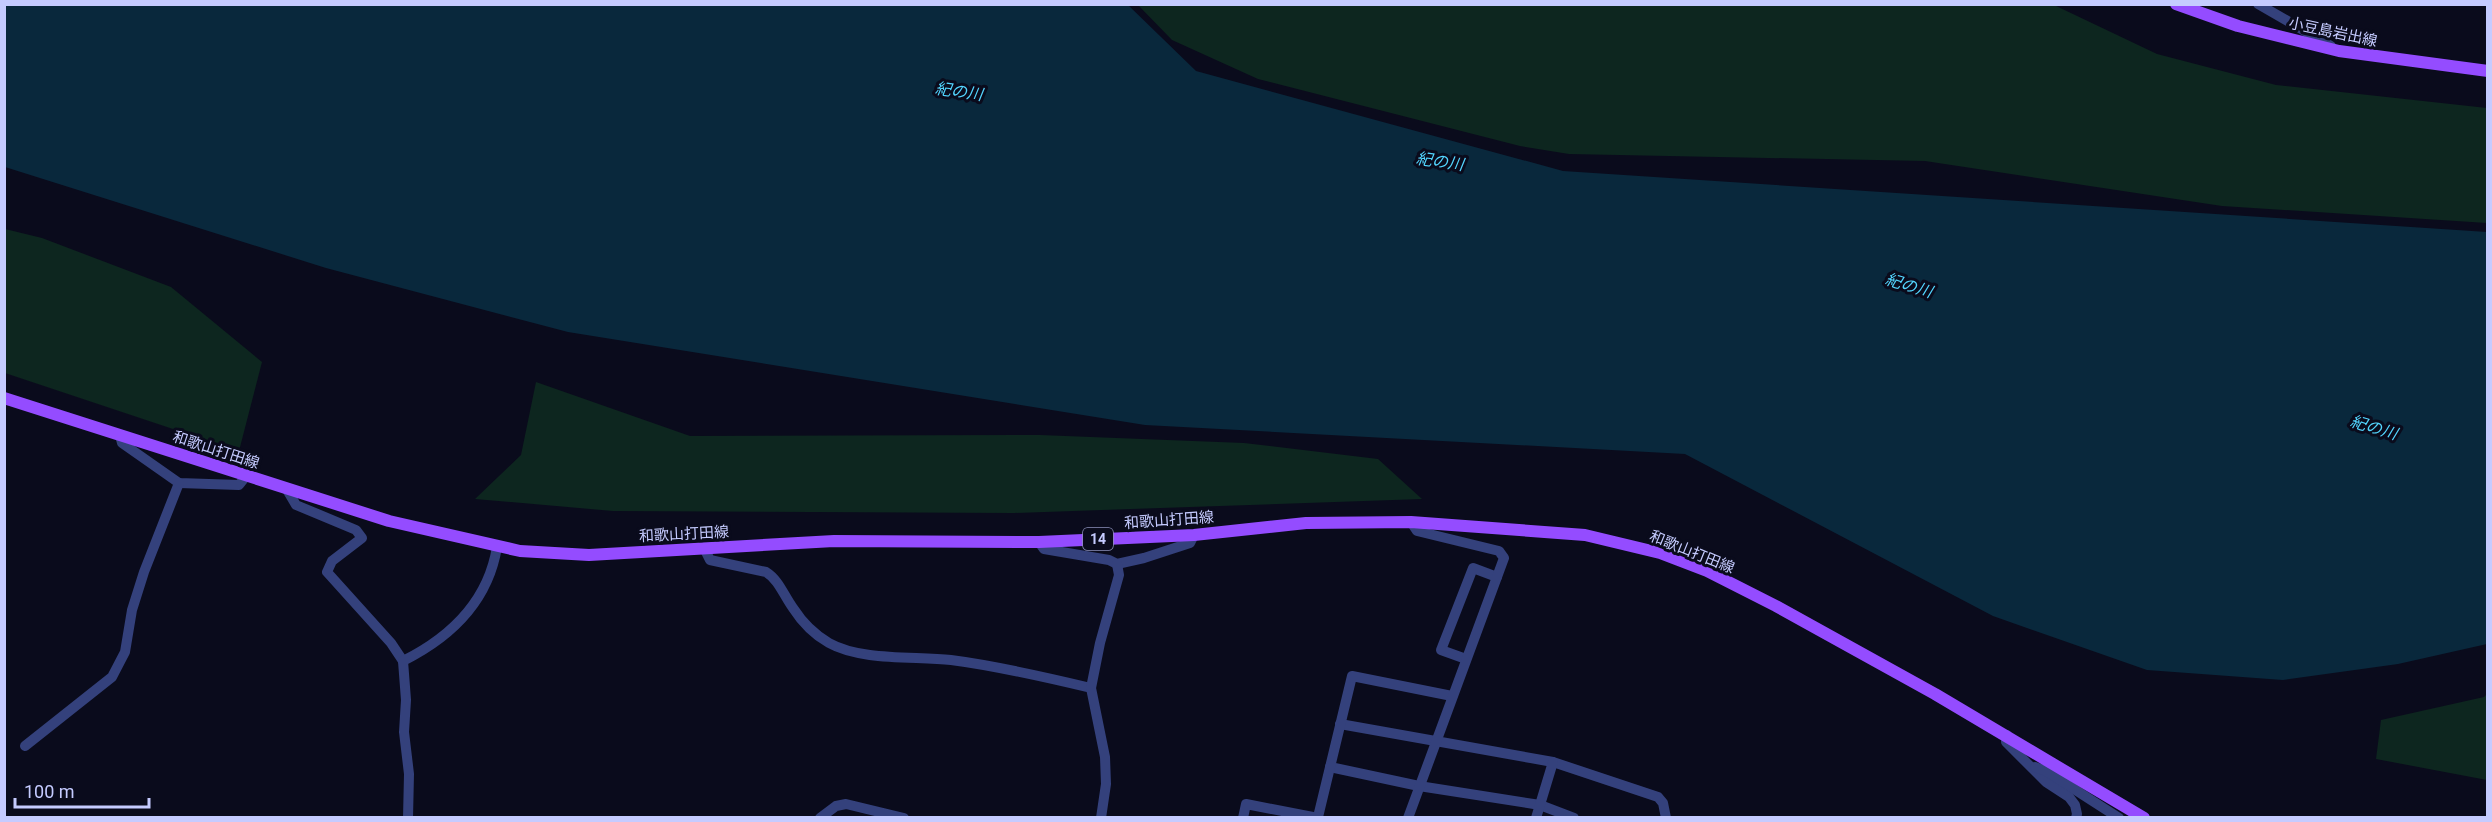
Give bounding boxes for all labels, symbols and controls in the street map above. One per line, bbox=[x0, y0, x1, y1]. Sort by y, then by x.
street label: 小豆島岩出線 bbox=[2287, 14, 2379, 50]
water label: 紀の川 bbox=[934, 79, 986, 105]
water label: 紀の川 bbox=[1415, 149, 1467, 175]
water label: 紀の川 bbox=[1883, 269, 1936, 302]
water label: 紀の川 bbox=[2348, 411, 2401, 444]
street label: 和歌山打田線 bbox=[170, 428, 262, 472]
street label: 和歌山打田線 bbox=[1123, 508, 1215, 532]
street label: 和歌山打田線 bbox=[639, 523, 729, 545]
street label: 和歌山打田線 bbox=[1647, 527, 1737, 577]
road number: 14 bbox=[1083, 528, 1113, 550]
scale bar bbox=[15, 771, 148, 809]
text: 100 m bbox=[24, 781, 75, 802]

